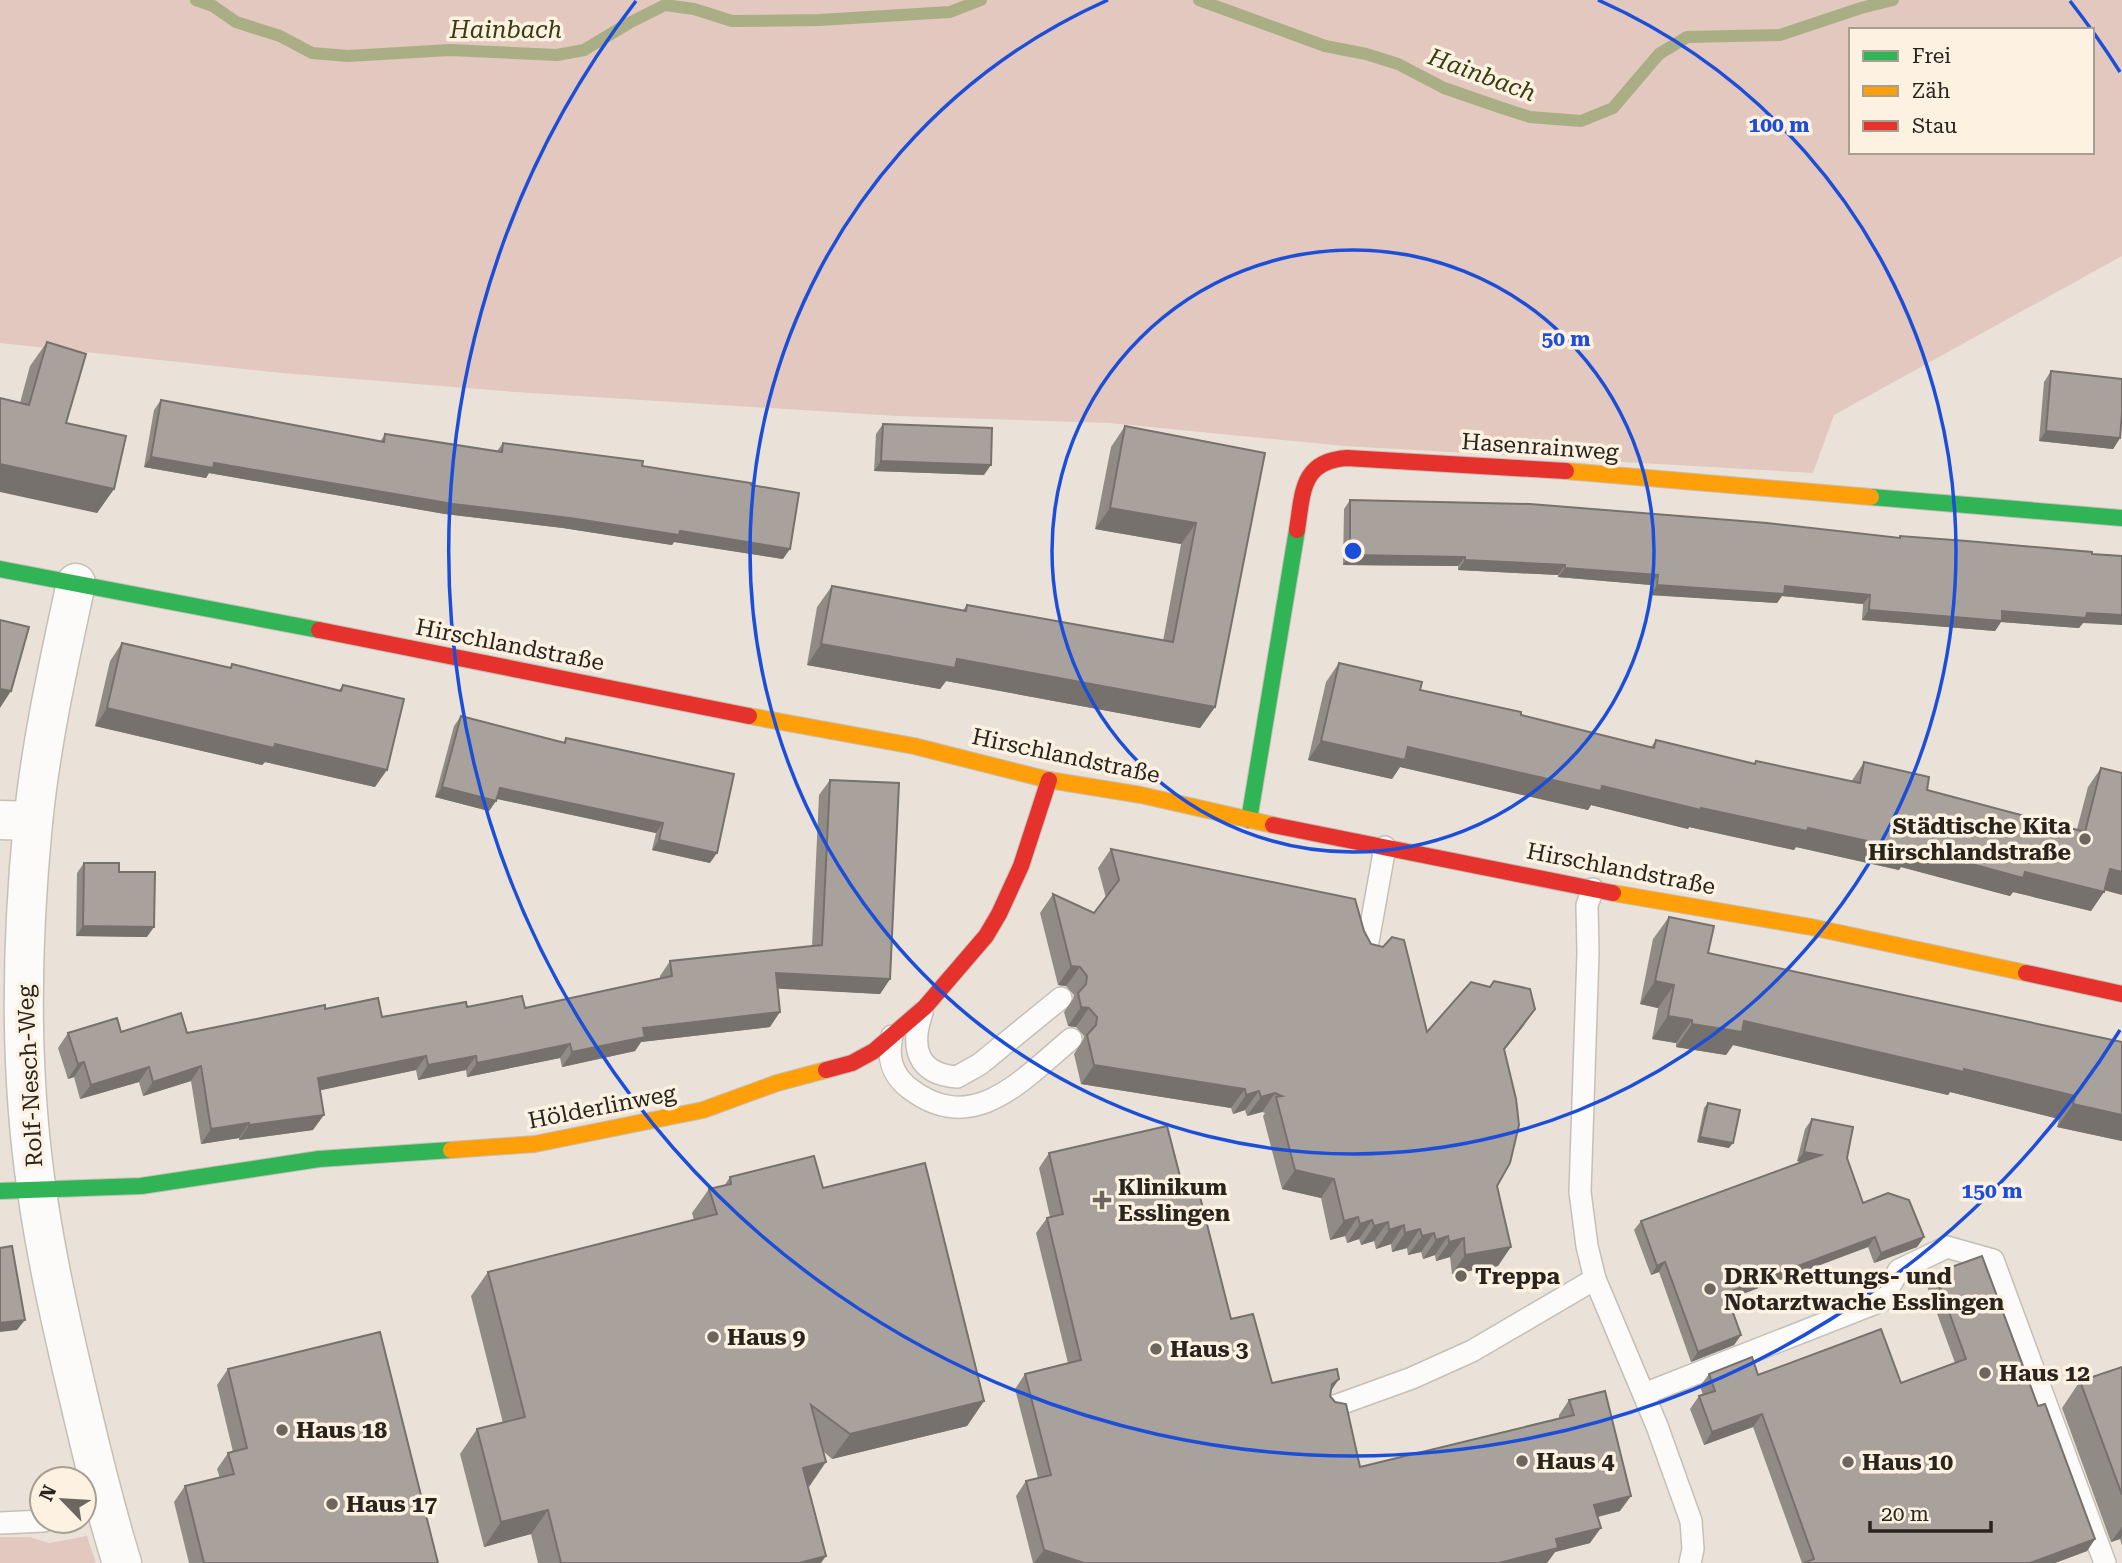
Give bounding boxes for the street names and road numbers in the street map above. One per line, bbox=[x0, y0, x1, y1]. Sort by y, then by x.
street label: Hasenrainweg bbox=[1461, 428, 1619, 466]
street label: Hirschlandstraße bbox=[413, 613, 607, 677]
street label: Hirschlandstraße bbox=[970, 723, 1162, 789]
street label: Hirschlandstraße bbox=[1524, 837, 1718, 901]
street label: Rolf-Nesch-Weg bbox=[12, 984, 48, 1168]
street label: Hölderlinweg bbox=[526, 1079, 678, 1135]

